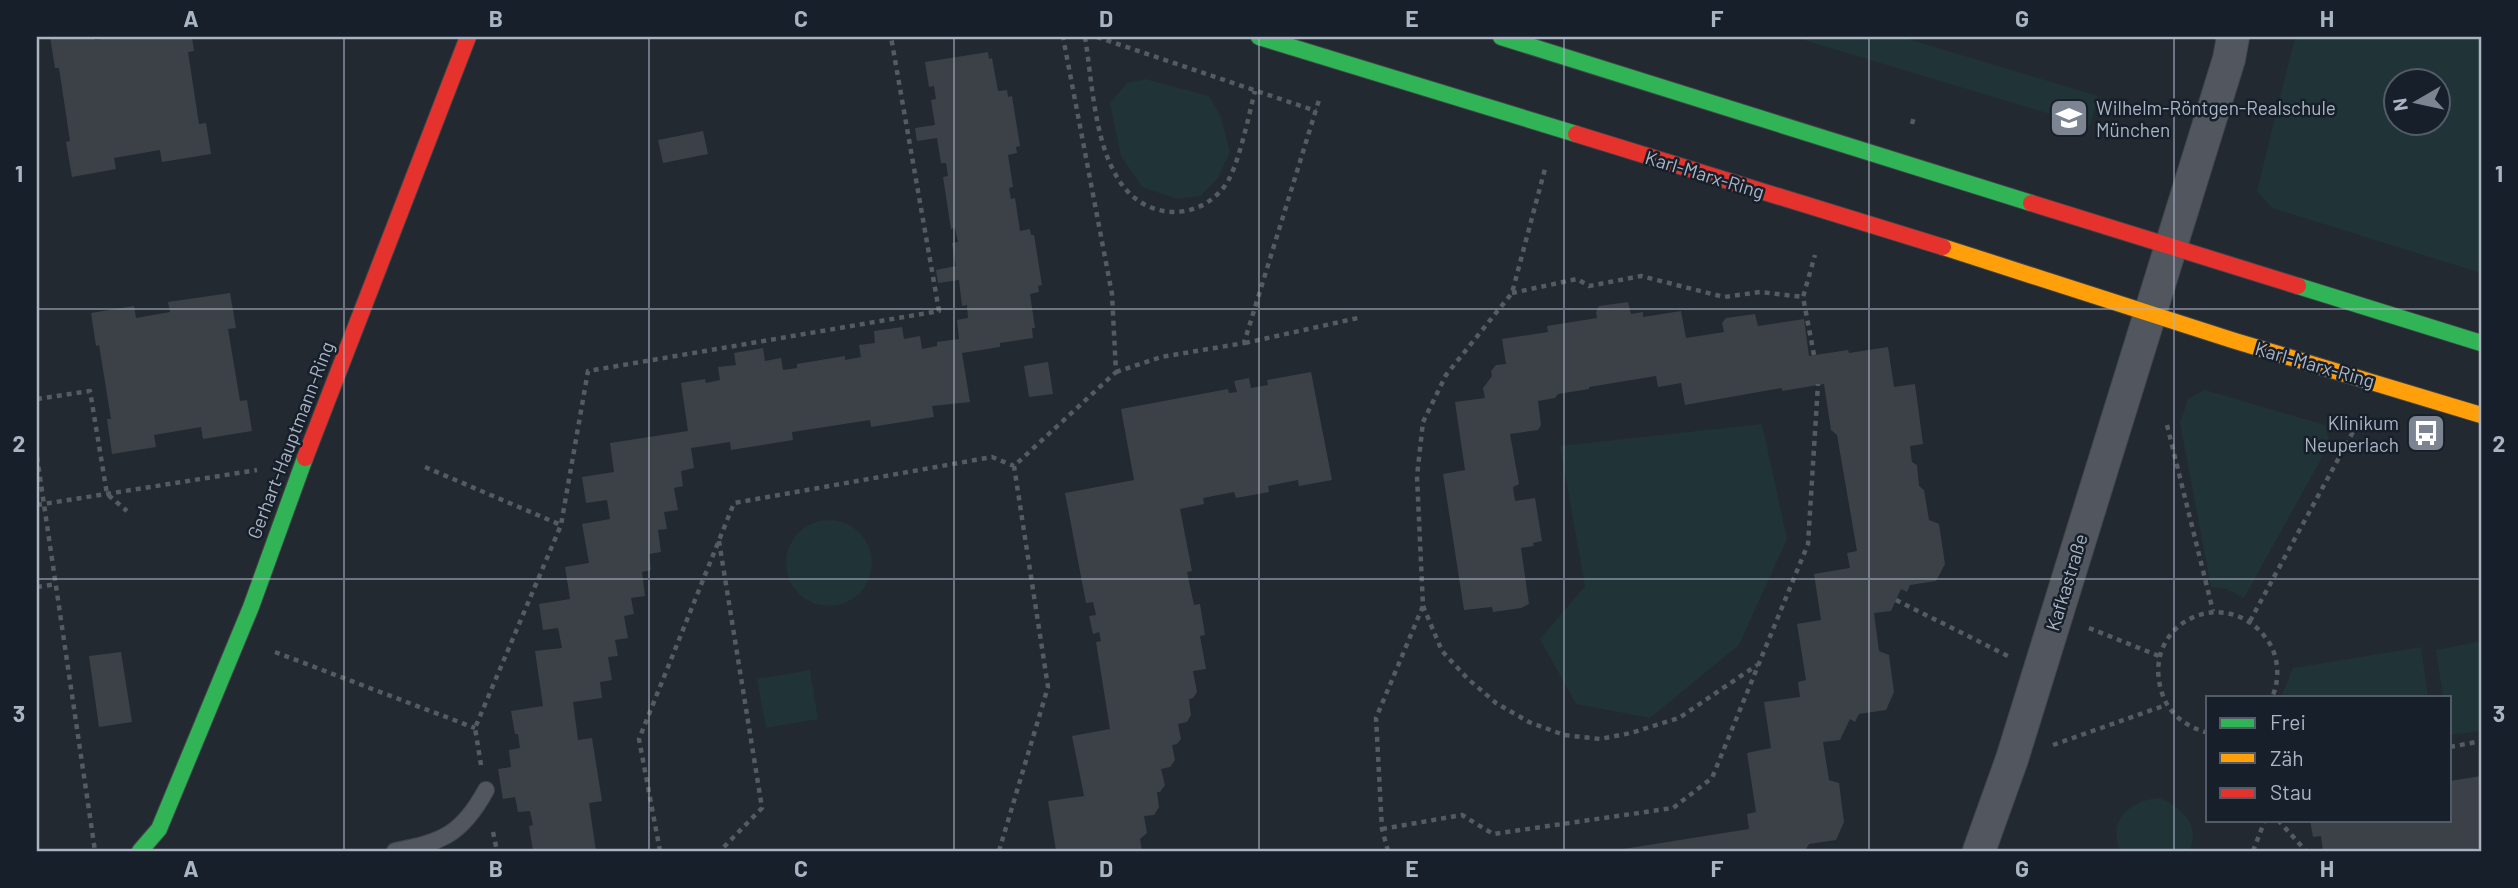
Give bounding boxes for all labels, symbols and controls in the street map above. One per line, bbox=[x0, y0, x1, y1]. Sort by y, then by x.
text: A bbox=[183, 4, 199, 32]
text: B bbox=[489, 4, 503, 32]
text: C bbox=[794, 4, 808, 32]
text: D bbox=[1099, 4, 1113, 32]
text: E bbox=[1405, 4, 1419, 32]
text: F bbox=[1711, 4, 1724, 32]
text: G bbox=[2015, 4, 2029, 32]
text: H bbox=[2320, 4, 2334, 32]
north arrow bbox=[2382, 66, 2452, 136]
place label: Wilhelm-Röntgen-Realschule München bbox=[2096, 96, 2336, 141]
school or university icon: Wilhelm-Röntgen-Realschule München bbox=[2048, 97, 2090, 139]
text: N bbox=[2387, 97, 2412, 113]
street label: Karl-Marx-Ring bbox=[1643, 145, 1767, 203]
text: 1 bbox=[15, 159, 23, 187]
text: 1 bbox=[2495, 159, 2503, 187]
street label: Karl-Marx-Ring bbox=[2253, 336, 2377, 392]
street label: Gerhart-Hauptmann-Ring bbox=[242, 338, 338, 542]
place label: Klinikum Neuperlach bbox=[2304, 411, 2399, 456]
bus stop icon: Klinikum Neuperlach bbox=[2405, 412, 2447, 454]
text: 2 bbox=[13, 429, 25, 457]
text: 2 bbox=[2493, 429, 2505, 457]
street label: Kafkastraße bbox=[2040, 531, 2092, 633]
legend bbox=[2206, 696, 2452, 822]
text: 3 bbox=[13, 699, 25, 727]
text: 3 bbox=[2493, 699, 2505, 727]
text: Frei bbox=[2270, 709, 2306, 734]
text: Zäh bbox=[2270, 745, 2304, 770]
text: Stau bbox=[2270, 779, 2312, 804]
text: A bbox=[183, 854, 199, 882]
text: B bbox=[489, 854, 503, 882]
text: C bbox=[794, 854, 808, 882]
text: D bbox=[1099, 854, 1113, 882]
text: E bbox=[1405, 854, 1419, 882]
text: F bbox=[1711, 854, 1724, 882]
text: G bbox=[2015, 854, 2029, 882]
text: H bbox=[2320, 854, 2334, 882]

